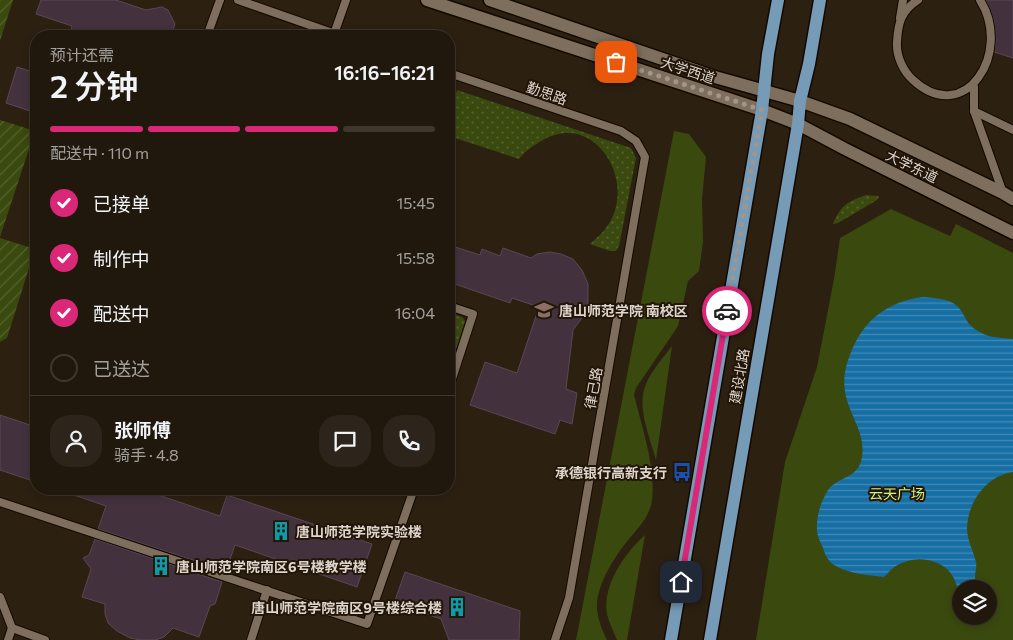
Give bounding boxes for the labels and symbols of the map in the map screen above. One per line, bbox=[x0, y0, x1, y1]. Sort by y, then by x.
pin bbox=[595, 41, 637, 83]
street label: 大学西道 bbox=[659, 53, 717, 87]
street label: 勤思路 bbox=[524, 78, 570, 108]
street label: 大学东道 bbox=[883, 146, 941, 186]
courier bbox=[702, 286, 752, 336]
school or university icon: 唐山师范学院 南校区 bbox=[533, 299, 555, 321]
place label: 唐山师范学院 南校区 bbox=[559, 302, 688, 319]
street label: 建设北路 bbox=[726, 347, 752, 405]
street label: 律己路 bbox=[581, 366, 605, 410]
bus stop icon: 承德银行高新支行 bbox=[671, 461, 693, 483]
place label: 承德银行高新支行 bbox=[555, 464, 667, 481]
park label: 云天广场 bbox=[869, 485, 925, 502]
building icon: 唐山师范学院实验楼 bbox=[270, 520, 292, 542]
place label: 唐山师范学院实验楼 bbox=[296, 523, 422, 540]
building icon: 唐山师范学院南区6号楼教学楼 bbox=[150, 555, 172, 577]
place label: 唐山师范学院南区6号楼教学楼 bbox=[176, 558, 367, 575]
pin bbox=[660, 561, 702, 603]
building icon: 唐山师范学院南区9号楼综合楼 bbox=[446, 596, 468, 618]
place label: 唐山师范学院南区9号楼综合楼 bbox=[251, 599, 442, 616]

